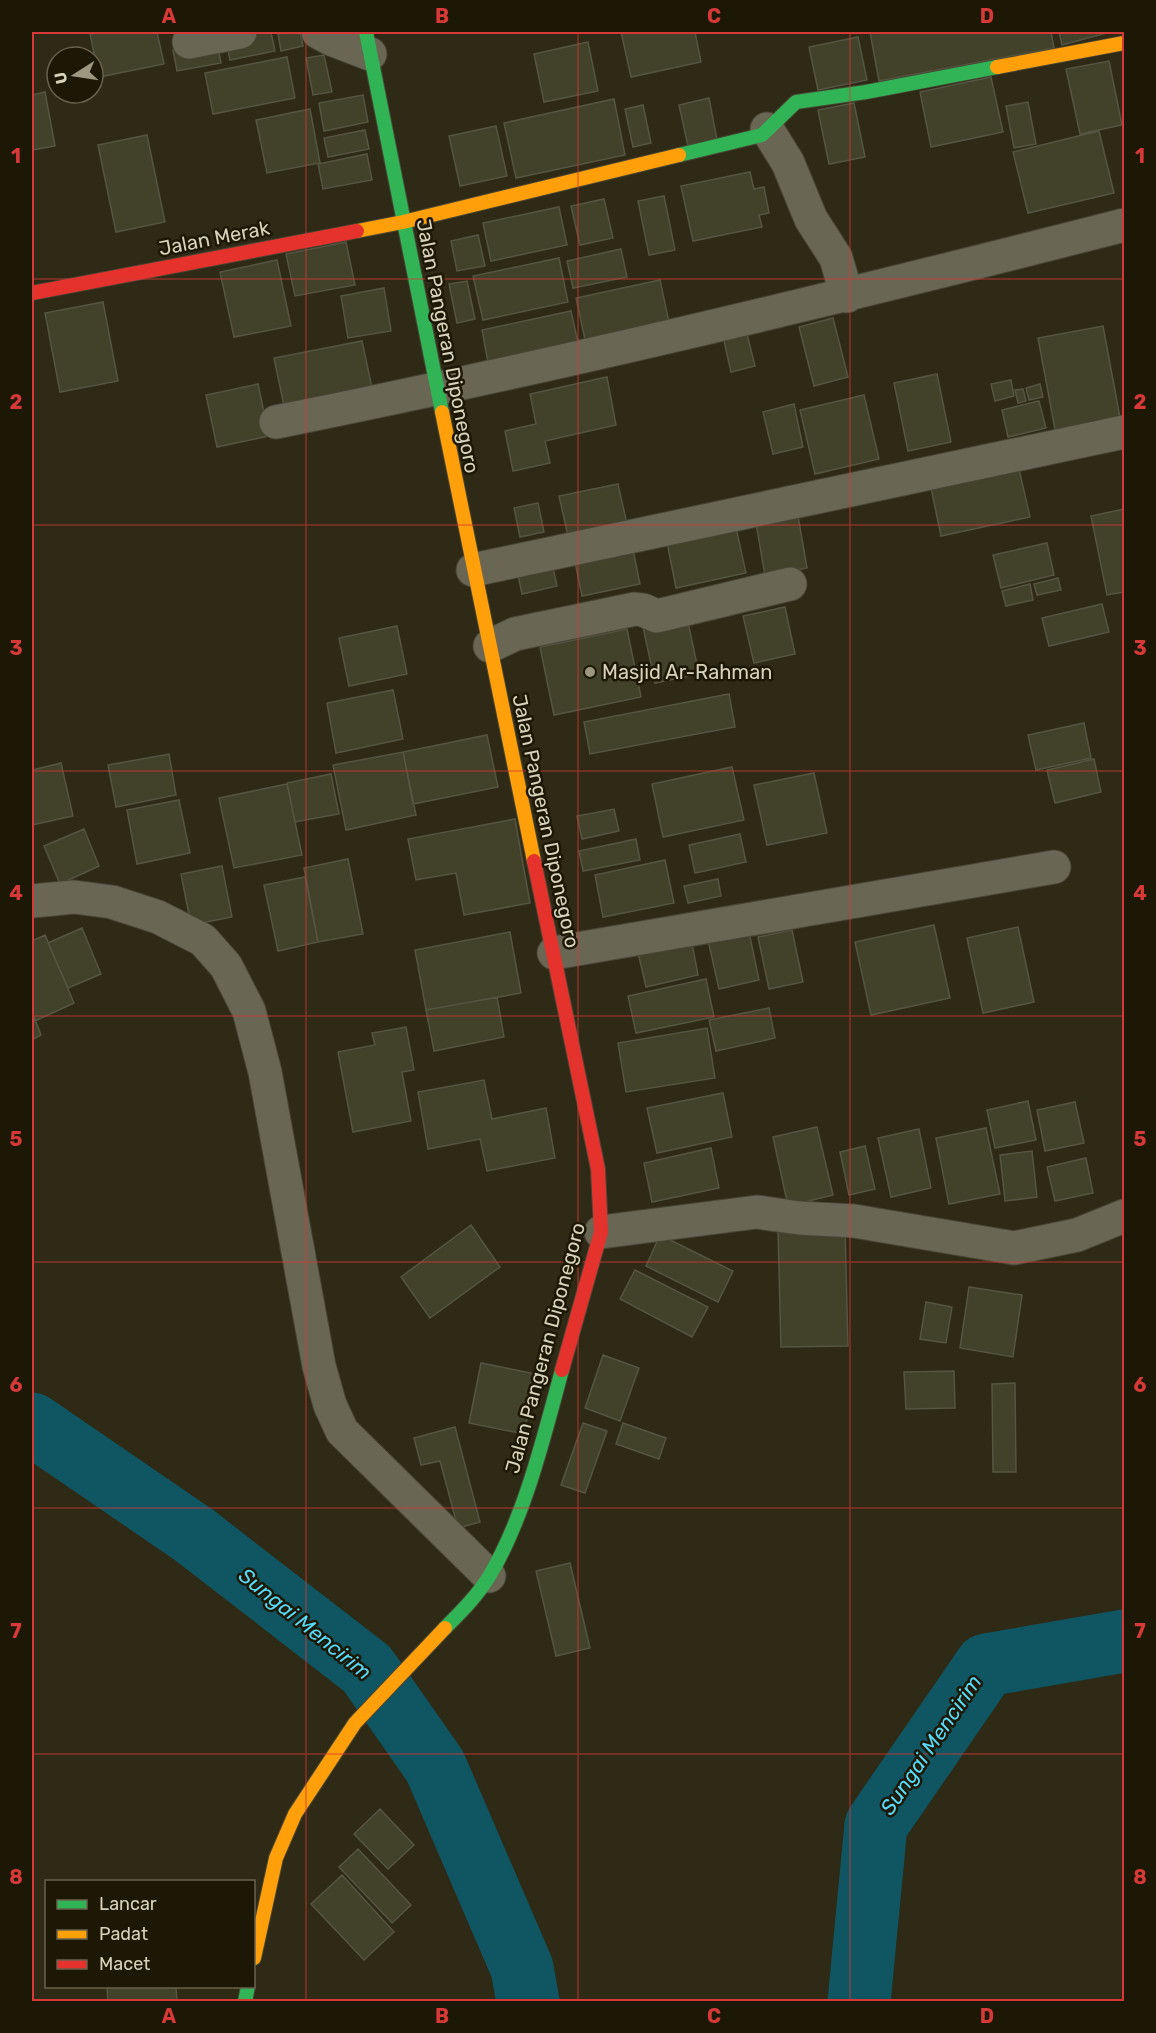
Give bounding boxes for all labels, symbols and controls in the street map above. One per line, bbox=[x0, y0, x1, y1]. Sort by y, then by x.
text: A bbox=[162, 4, 177, 28]
text: B bbox=[435, 4, 449, 28]
text: C bbox=[707, 4, 721, 28]
text: D bbox=[980, 4, 994, 28]
north arrow bbox=[45, 45, 105, 105]
text: U bbox=[50, 70, 71, 86]
text: 1 bbox=[11, 144, 21, 168]
text: 1 bbox=[1135, 144, 1145, 168]
street label: Jalan Merak bbox=[157, 215, 272, 261]
street label: Jalan Pangeran Diponegoro bbox=[412, 217, 484, 475]
text: 2 bbox=[10, 390, 23, 414]
text: 2 bbox=[1134, 390, 1147, 414]
text: 3 bbox=[9, 636, 23, 660]
text: 3 bbox=[1133, 636, 1147, 660]
place label: Masjid Ar-Rahman bbox=[602, 660, 772, 684]
marker: Masjid Ar-Rahman bbox=[583, 665, 597, 679]
street label: Jalan Pangeran Diponegoro bbox=[507, 692, 585, 950]
text: 4 bbox=[9, 881, 23, 905]
text: 4 bbox=[1133, 881, 1147, 905]
text: 5 bbox=[10, 1127, 23, 1151]
text: 5 bbox=[1134, 1127, 1147, 1151]
street label: Jalan Pangeran Diponegoro bbox=[500, 1220, 590, 1476]
text: 6 bbox=[9, 1373, 23, 1397]
text: 6 bbox=[1133, 1373, 1147, 1397]
water label: Sungai Mencirim bbox=[234, 1563, 377, 1685]
text: 7 bbox=[10, 1619, 22, 1643]
text: 7 bbox=[1134, 1619, 1146, 1643]
water label: Sungai Mencirim bbox=[875, 1670, 987, 1819]
text: 8 bbox=[9, 1865, 23, 1889]
text: 8 bbox=[1133, 1865, 1147, 1889]
legend bbox=[45, 1880, 255, 1988]
text: Lancar bbox=[99, 1893, 157, 1915]
text: Padat bbox=[99, 1923, 148, 1945]
text: Macet bbox=[99, 1953, 150, 1975]
text: A bbox=[162, 2004, 177, 2028]
text: B bbox=[435, 2004, 449, 2028]
text: C bbox=[707, 2004, 721, 2028]
text: D bbox=[980, 2004, 994, 2028]

